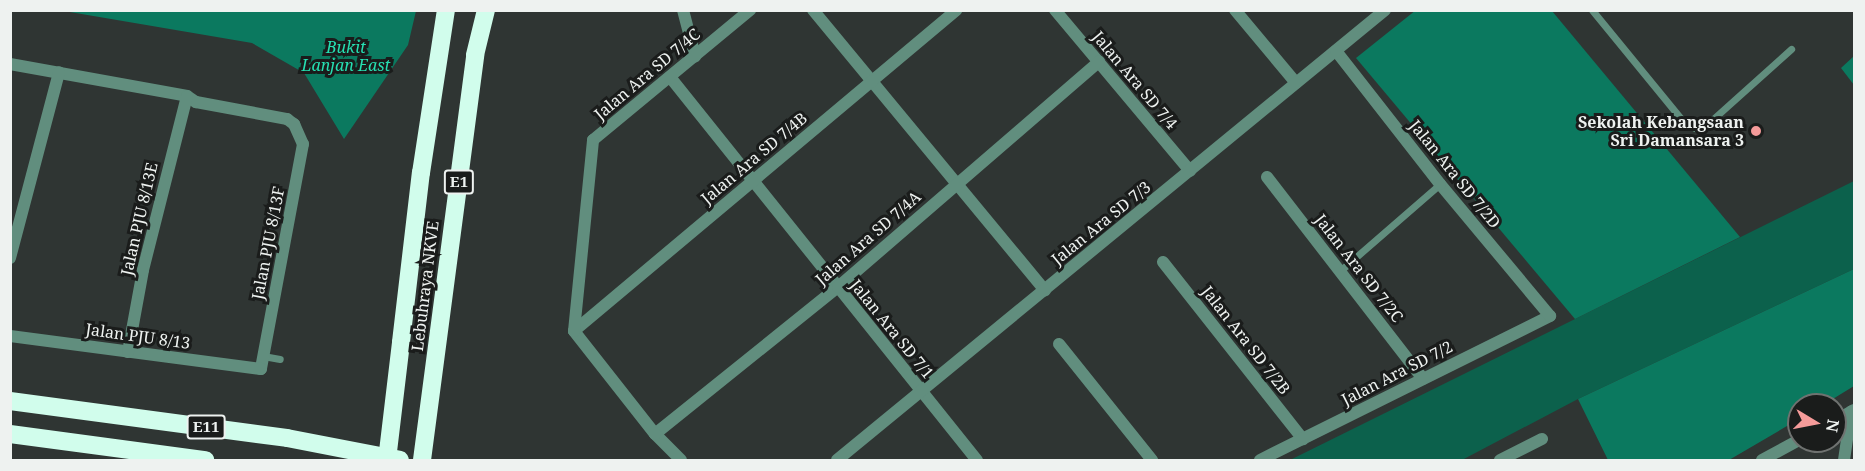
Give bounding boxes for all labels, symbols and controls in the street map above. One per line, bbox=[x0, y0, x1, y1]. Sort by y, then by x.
street label: Jalan Ara SD 7/4C bbox=[590, 24, 704, 124]
street label: Jalan Ara SD 7/4 bbox=[1088, 27, 1182, 133]
park label: Bukit Lanjan East bbox=[301, 37, 391, 75]
street label: Jalan Ara SD 7/4B bbox=[697, 108, 811, 208]
place label: Sekolah Kebangsaan Sri Damansara 3 bbox=[1578, 112, 1744, 150]
street label: Jalan Ara SD 7/2D bbox=[1406, 116, 1504, 232]
marker: Sekolah Kebangsaan Sri Damansara 3 bbox=[1749, 124, 1763, 138]
street label: Jalan PJU 8/13E bbox=[117, 161, 161, 277]
road number: E1 bbox=[442, 170, 476, 194]
street label: Jalan Ara SD 7/3 bbox=[1048, 177, 1154, 269]
street label: Jalan PJU 8/13F bbox=[248, 185, 288, 301]
street label: Jalan Ara SD 7/4A bbox=[811, 187, 925, 289]
street label: Jalan Ara SD 7/2C bbox=[1311, 210, 1407, 326]
street label: Lebuhraya NKVE bbox=[407, 220, 443, 352]
street label: Jalan Ara SD 7/1 bbox=[846, 276, 938, 382]
street label: Jalan Ara SD 7/2B bbox=[1198, 282, 1294, 398]
street label: Jalan PJU 8/13 bbox=[84, 319, 192, 353]
street label: Jalan Ara SD 7/2 bbox=[1338, 337, 1456, 409]
north arrow bbox=[1787, 393, 1847, 453]
road number: E11 bbox=[186, 415, 226, 439]
text: N bbox=[1821, 418, 1845, 434]

